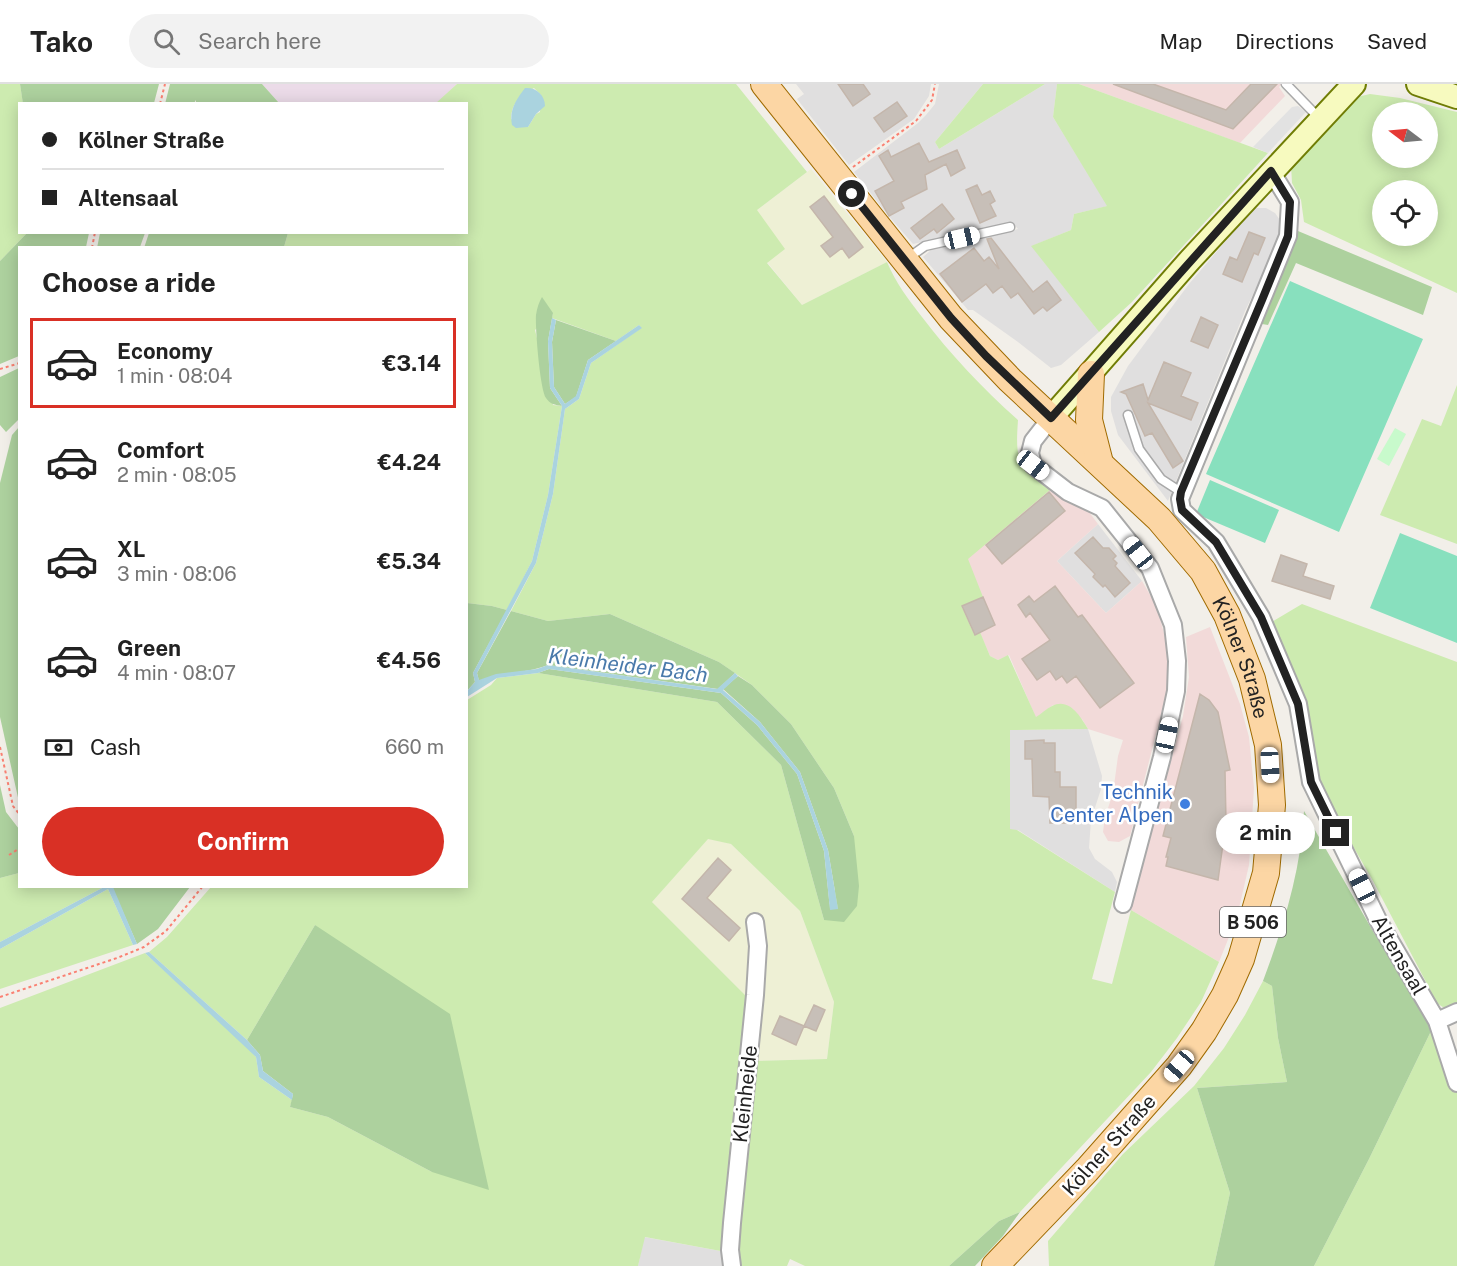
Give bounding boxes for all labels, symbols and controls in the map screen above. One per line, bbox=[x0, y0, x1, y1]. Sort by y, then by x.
search box bbox=[129, 14, 549, 68]
text: Tako bbox=[30, 25, 93, 58]
icon: search bbox=[150, 25, 183, 58]
text: Search here bbox=[198, 28, 322, 54]
text: Map bbox=[1160, 29, 1202, 54]
text: Directions bbox=[1235, 29, 1334, 54]
text: Saved bbox=[1367, 29, 1427, 54]
north arrow bbox=[1372, 102, 1438, 168]
map controls bbox=[1372, 102, 1438, 246]
text: Kölner Straße bbox=[78, 127, 224, 153]
route start bbox=[838, 180, 865, 207]
button: locate bbox=[1372, 180, 1438, 246]
text: Altensaal bbox=[78, 185, 179, 211]
car bbox=[942, 225, 982, 251]
text: Choose a ride bbox=[42, 266, 216, 298]
icon: car bbox=[45, 336, 99, 390]
text: Economy bbox=[117, 338, 213, 364]
text: €3.14 bbox=[382, 350, 441, 376]
text: 1 min · 08:04 bbox=[117, 364, 232, 388]
icon: car bbox=[45, 435, 99, 489]
text: Comfort bbox=[117, 437, 204, 463]
car bbox=[1013, 447, 1053, 483]
text: €4.24 bbox=[377, 449, 441, 475]
text: 2 min · 08:05 bbox=[117, 463, 237, 487]
car bbox=[1120, 533, 1156, 573]
icon: car bbox=[45, 534, 99, 588]
text: XL bbox=[117, 536, 145, 562]
text: €5.34 bbox=[377, 548, 441, 574]
text: 3 min · 08:06 bbox=[117, 562, 237, 586]
street label: Kölner Straße bbox=[1207, 592, 1273, 721]
icon: car bbox=[45, 633, 99, 687]
text: Green bbox=[117, 635, 181, 661]
water label: Kleinheider Bach bbox=[547, 643, 709, 687]
text: €4.56 bbox=[377, 647, 441, 673]
text: 4 min · 08:07 bbox=[117, 661, 236, 685]
car bbox=[1154, 716, 1180, 754]
icon: cash bbox=[42, 731, 75, 764]
text: Cash bbox=[90, 734, 141, 760]
text: 660 m bbox=[385, 735, 444, 759]
car bbox=[1260, 747, 1280, 783]
place label: Technik Center Alpen bbox=[1050, 780, 1173, 827]
marker: Technik Center Alpen bbox=[1178, 797, 1192, 811]
button: Confirm bbox=[42, 807, 444, 876]
callout: 2 min bbox=[1216, 812, 1315, 854]
route end bbox=[1322, 819, 1349, 846]
text: 2 min bbox=[1239, 821, 1292, 845]
car bbox=[1346, 866, 1378, 906]
road number: B 506 bbox=[1220, 907, 1286, 937]
street label: Altensaal bbox=[1367, 911, 1431, 999]
street label: Kleinheide bbox=[728, 1044, 762, 1144]
car bbox=[1160, 1047, 1198, 1085]
street label: Kölner Straße bbox=[1057, 1089, 1161, 1201]

